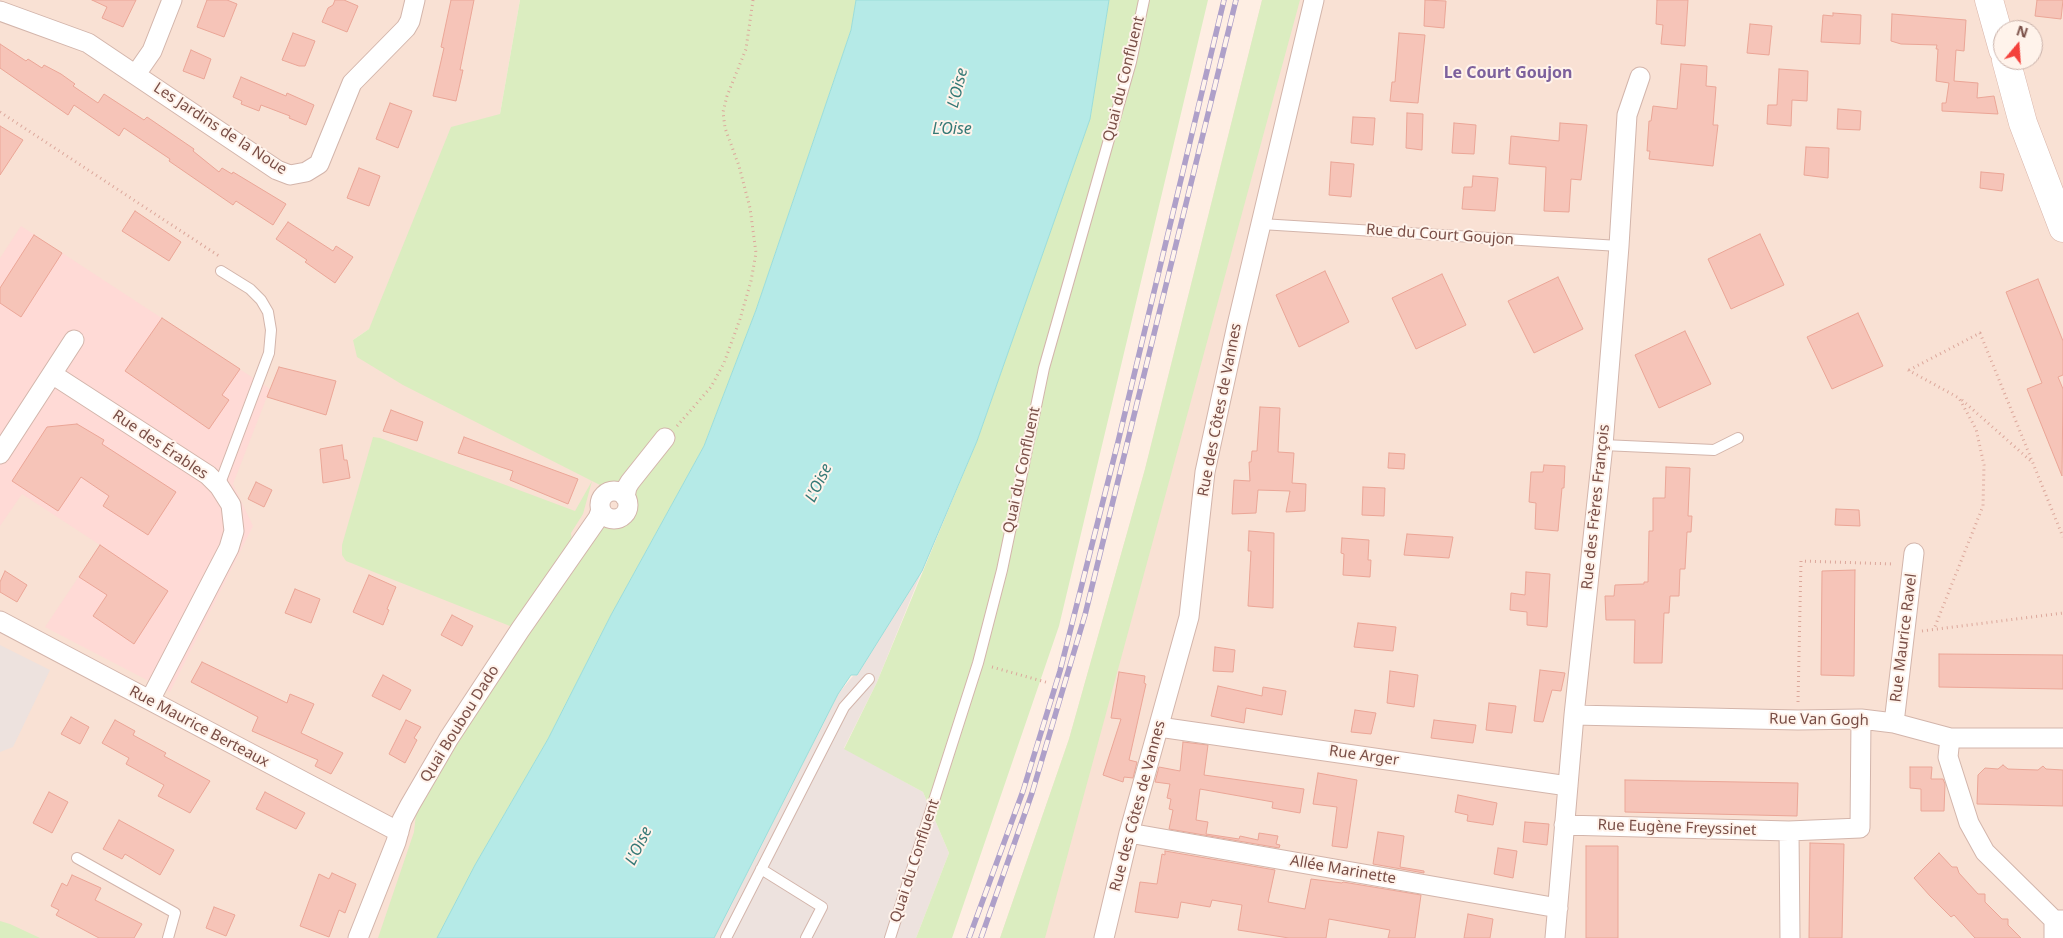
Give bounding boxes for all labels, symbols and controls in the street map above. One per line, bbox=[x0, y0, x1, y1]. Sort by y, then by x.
street label: Quai du Confluent bbox=[1100, 14, 1148, 144]
north arrow bbox=[1993, 20, 2043, 70]
text: N bbox=[2014, 20, 2031, 42]
district label: Le Court Goujon bbox=[1444, 63, 1572, 83]
water label: L'Oise bbox=[944, 66, 972, 110]
street label: Les Jardins de la Noue bbox=[150, 79, 290, 179]
water label: L’Oise bbox=[932, 119, 972, 139]
street label: Rue du Court Goujon bbox=[1365, 221, 1515, 249]
street label: Rue des Côtes de Vannes bbox=[1194, 322, 1246, 498]
street label: Quai du Confluent bbox=[1000, 405, 1044, 535]
street label: Rue des Érables bbox=[109, 406, 211, 484]
street label: Rue des Frères François bbox=[1578, 424, 1614, 590]
water label: L'Oise bbox=[802, 461, 836, 505]
street label: Rue Maurice Ravel bbox=[1887, 573, 1921, 703]
street label: Quai Boubou Dado bbox=[417, 662, 503, 786]
street label: Rue Maurice Berteaux bbox=[126, 682, 272, 772]
street label: Rue Van Gogh bbox=[1769, 710, 1869, 730]
street label: Rue des Côtes de Vannes bbox=[1107, 719, 1169, 893]
street label: Rue Arger bbox=[1328, 742, 1400, 770]
street label: Quai du Confluent bbox=[887, 797, 943, 925]
street label: Rue Eugène Freyssinet bbox=[1597, 816, 1757, 840]
water label: L'Oise bbox=[622, 824, 656, 868]
street label: Allée Marinette bbox=[1289, 852, 1397, 888]

